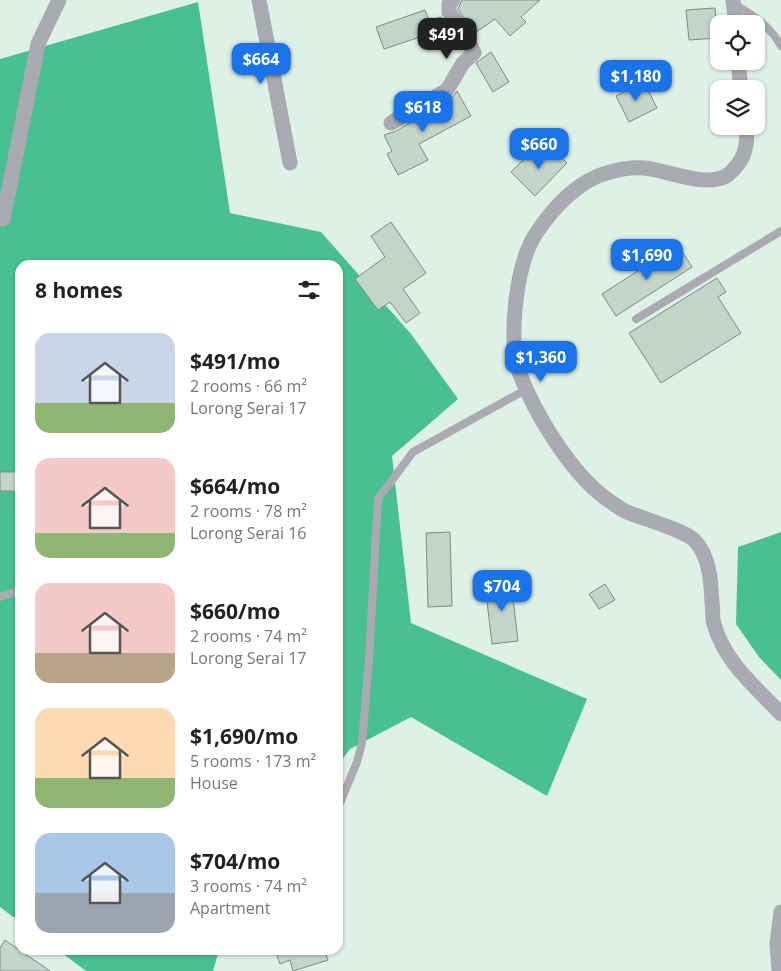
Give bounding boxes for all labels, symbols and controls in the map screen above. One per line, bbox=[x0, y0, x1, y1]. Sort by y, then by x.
map controls bbox=[710, 15, 765, 135]
button: locate bbox=[710, 15, 765, 70]
pin: $491 bbox=[417, 18, 477, 60]
text: $491 bbox=[429, 23, 465, 45]
pin: $664 bbox=[231, 42, 291, 85]
text: $664 bbox=[243, 48, 279, 70]
pin: $1,180 bbox=[595, 59, 677, 102]
text: $1,180 bbox=[611, 65, 661, 87]
button: layers bbox=[710, 80, 765, 135]
pin: $618 bbox=[393, 90, 453, 133]
text: $618 bbox=[405, 96, 441, 118]
pin: $660 bbox=[509, 128, 569, 170]
text: $660 bbox=[521, 133, 557, 155]
pin: $1,690 bbox=[606, 238, 688, 281]
text: $1,690 bbox=[622, 244, 672, 266]
text: 8 homes bbox=[35, 276, 123, 304]
icon: filters bbox=[295, 276, 323, 304]
pin: $1,360 bbox=[500, 340, 582, 383]
text: $1,360 bbox=[516, 346, 566, 368]
text: $491/mo bbox=[190, 347, 280, 375]
icon: home bbox=[75, 353, 135, 413]
text: 2 rooms · 66 m² bbox=[190, 375, 307, 397]
text: Lorong Serai 17 bbox=[190, 397, 306, 419]
text: $664/mo bbox=[190, 472, 280, 500]
icon: home bbox=[75, 478, 135, 538]
text: 2 rooms · 78 m² bbox=[190, 500, 307, 522]
text: Lorong Serai 16 bbox=[190, 522, 306, 544]
pin: $704 bbox=[472, 570, 532, 612]
text: $704 bbox=[484, 575, 520, 597]
text: $660/mo bbox=[190, 597, 280, 625]
icon: home bbox=[75, 603, 135, 663]
text: 2 rooms · 74 m² bbox=[190, 625, 307, 647]
text: Lorong Serai 17 bbox=[190, 647, 306, 669]
text: $1,690/mo bbox=[190, 722, 298, 750]
icon: home bbox=[75, 728, 135, 788]
text: 5 rooms · 173 m² bbox=[190, 750, 316, 772]
text: House bbox=[190, 772, 238, 794]
text: $704/mo bbox=[190, 847, 280, 875]
icon: home bbox=[75, 853, 135, 913]
text: 3 rooms · 74 m² bbox=[190, 875, 307, 897]
text: Apartment bbox=[190, 897, 270, 919]

